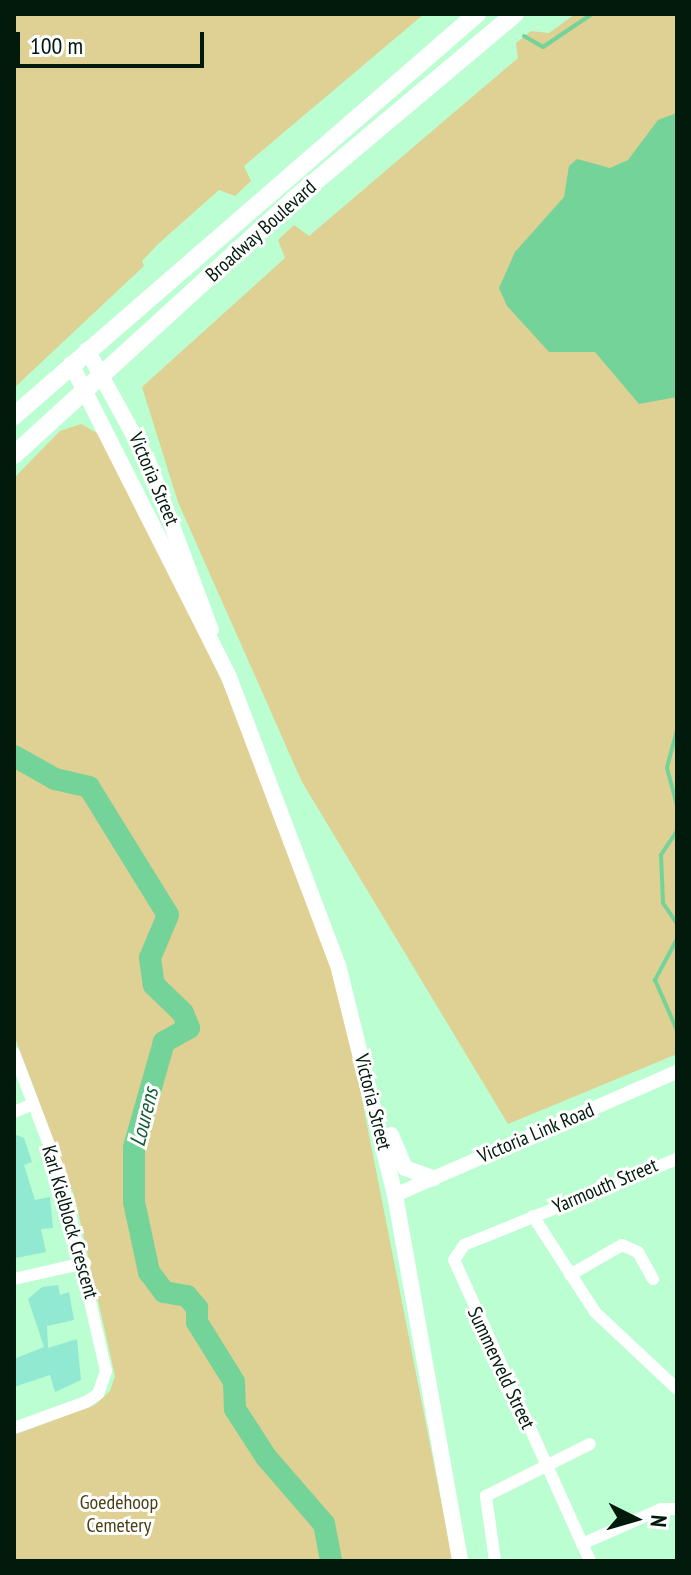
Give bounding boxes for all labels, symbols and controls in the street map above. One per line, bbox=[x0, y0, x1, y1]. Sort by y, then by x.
scale bar bbox=[20, 16, 208, 66]
text: 100 m bbox=[30, 30, 83, 61]
street label: Broadway Boulevard bbox=[201, 175, 321, 287]
street label: Victoria Street bbox=[124, 429, 184, 529]
street label: Victoria Street bbox=[349, 1051, 397, 1153]
water label: Lourens bbox=[124, 1085, 164, 1149]
street label: Victoria Link Road bbox=[474, 1098, 598, 1168]
street label: Karl Kielblock Crescent bbox=[37, 1142, 103, 1302]
street label: Yarmouth Street bbox=[549, 1153, 661, 1219]
street label: Summerveld Street bbox=[462, 1303, 540, 1433]
north arrow bbox=[595, 1479, 675, 1559]
park label: Goedehoop Cemetery bbox=[80, 1490, 158, 1537]
text: N bbox=[644, 1514, 673, 1528]

